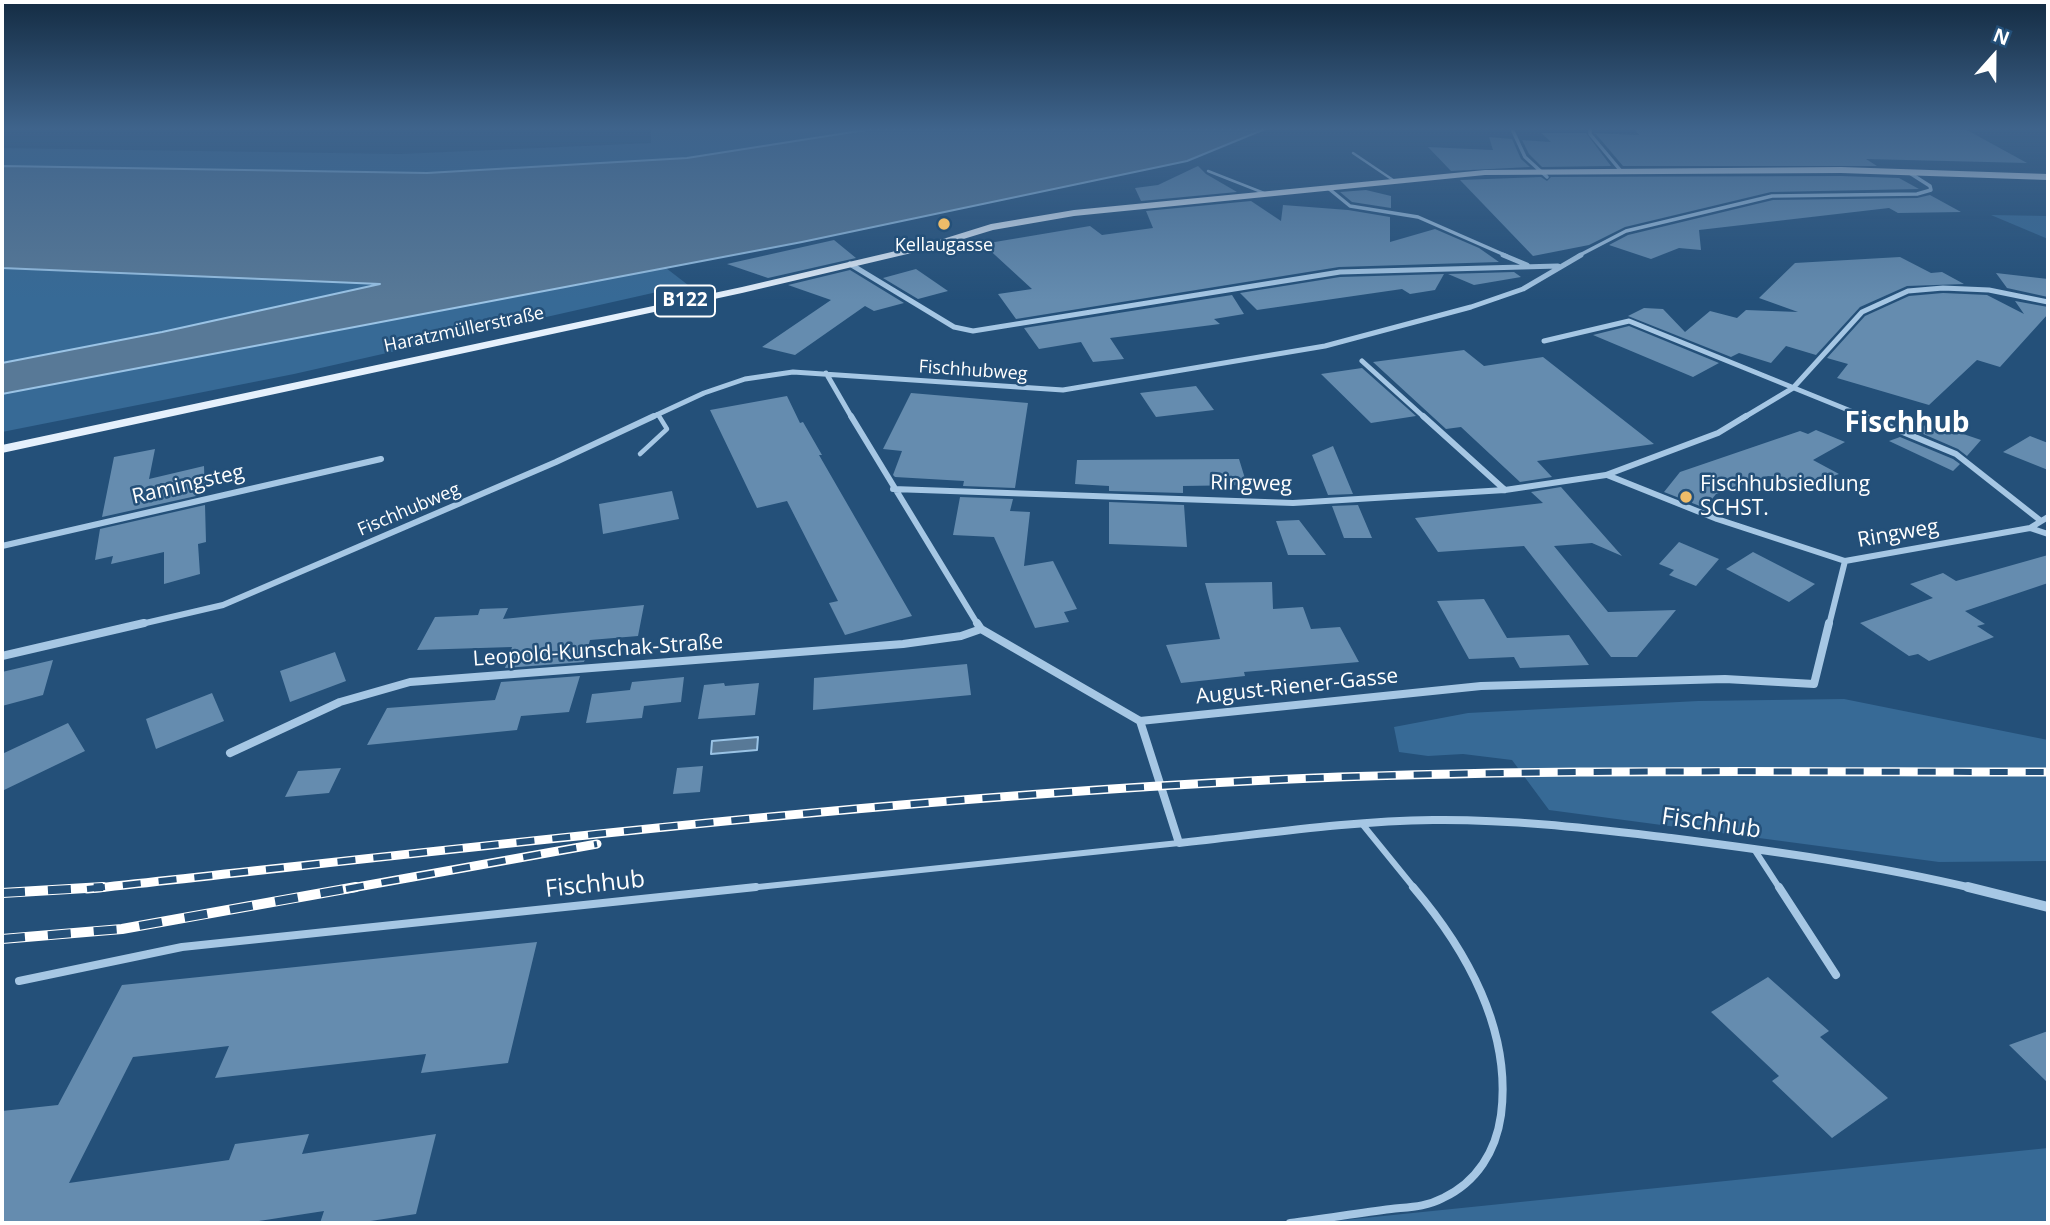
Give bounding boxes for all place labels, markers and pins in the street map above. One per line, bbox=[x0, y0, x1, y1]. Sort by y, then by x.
marker: Kellaugasse bbox=[936, 216, 952, 232]
place label: Kellaugasse bbox=[895, 235, 993, 257]
place label: Fischhubsiedlung SCHST. bbox=[1700, 472, 1870, 522]
marker: Fischhubsiedlung SCHST. bbox=[1678, 489, 1694, 505]

